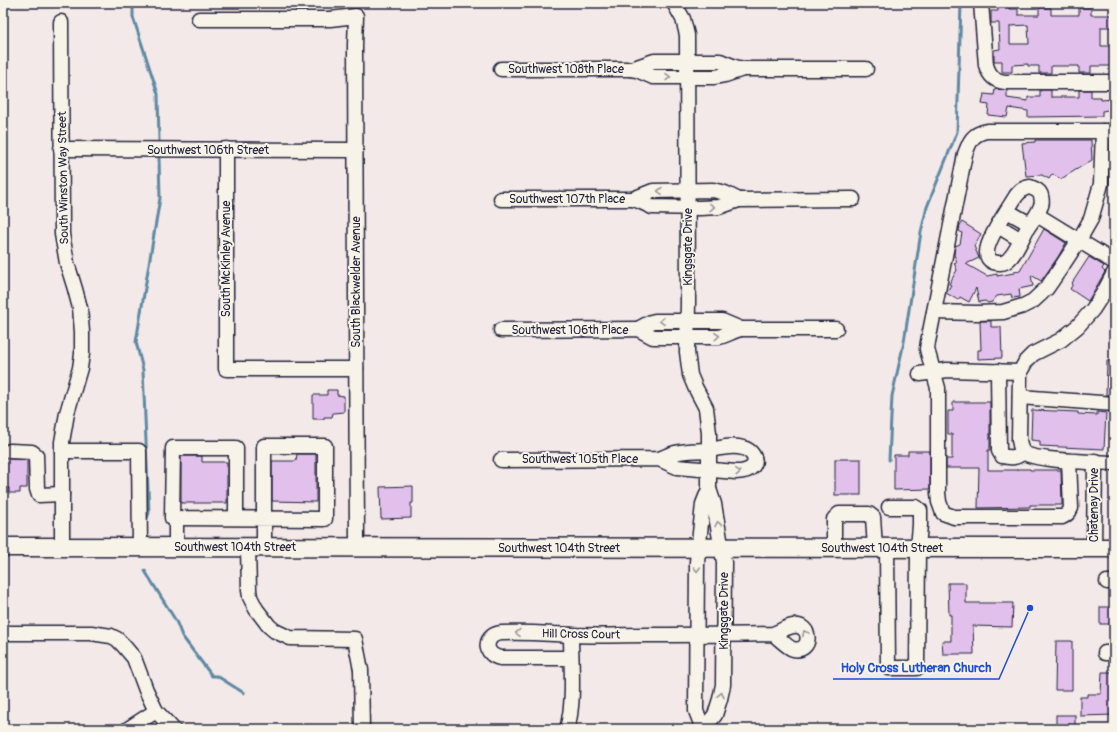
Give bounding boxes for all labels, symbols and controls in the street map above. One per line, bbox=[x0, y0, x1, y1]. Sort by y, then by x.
street label: Southwest 108th Place bbox=[508, 62, 624, 77]
one-way arrow bbox=[665, 73, 671, 81]
street label: South Winston Way Street bbox=[55, 111, 72, 245]
street label: Southwest 106th Street bbox=[147, 143, 269, 158]
one-way arrow bbox=[657, 187, 663, 195]
street label: Southwest 107th Place bbox=[509, 192, 625, 207]
street label: South McKinley Avenue bbox=[219, 201, 234, 317]
one-way arrow bbox=[709, 203, 715, 212]
street label: Kingsgate Drive bbox=[681, 208, 696, 286]
street label: South Blackwelder Avenue bbox=[349, 216, 364, 348]
one-way arrow bbox=[659, 317, 665, 325]
street label: Southwest 106th Place bbox=[512, 323, 628, 338]
one-way arrow bbox=[714, 332, 720, 341]
street label: Southwest 105th Place bbox=[522, 452, 638, 467]
one-way arrow bbox=[735, 467, 741, 476]
street label: Chatenay Drive bbox=[1087, 468, 1102, 542]
one-way arrow bbox=[714, 521, 722, 527]
street label: Southwest 104th Street bbox=[174, 540, 296, 555]
street label: Southwest 104th Street bbox=[498, 541, 620, 556]
street label: Southwest 104th Street bbox=[821, 541, 943, 556]
one-way arrow bbox=[693, 566, 701, 572]
street label: Kingsgate Drive bbox=[717, 572, 732, 650]
street label: Hill Cross Court bbox=[542, 626, 620, 643]
one-way arrow bbox=[515, 629, 521, 637]
one-way arrow bbox=[802, 630, 810, 637]
callout: Holy Cross Lutheran Church bbox=[833, 654, 999, 679]
text: Holy Cross Lutheran Church bbox=[841, 660, 991, 676]
one-way arrow bbox=[716, 692, 724, 698]

